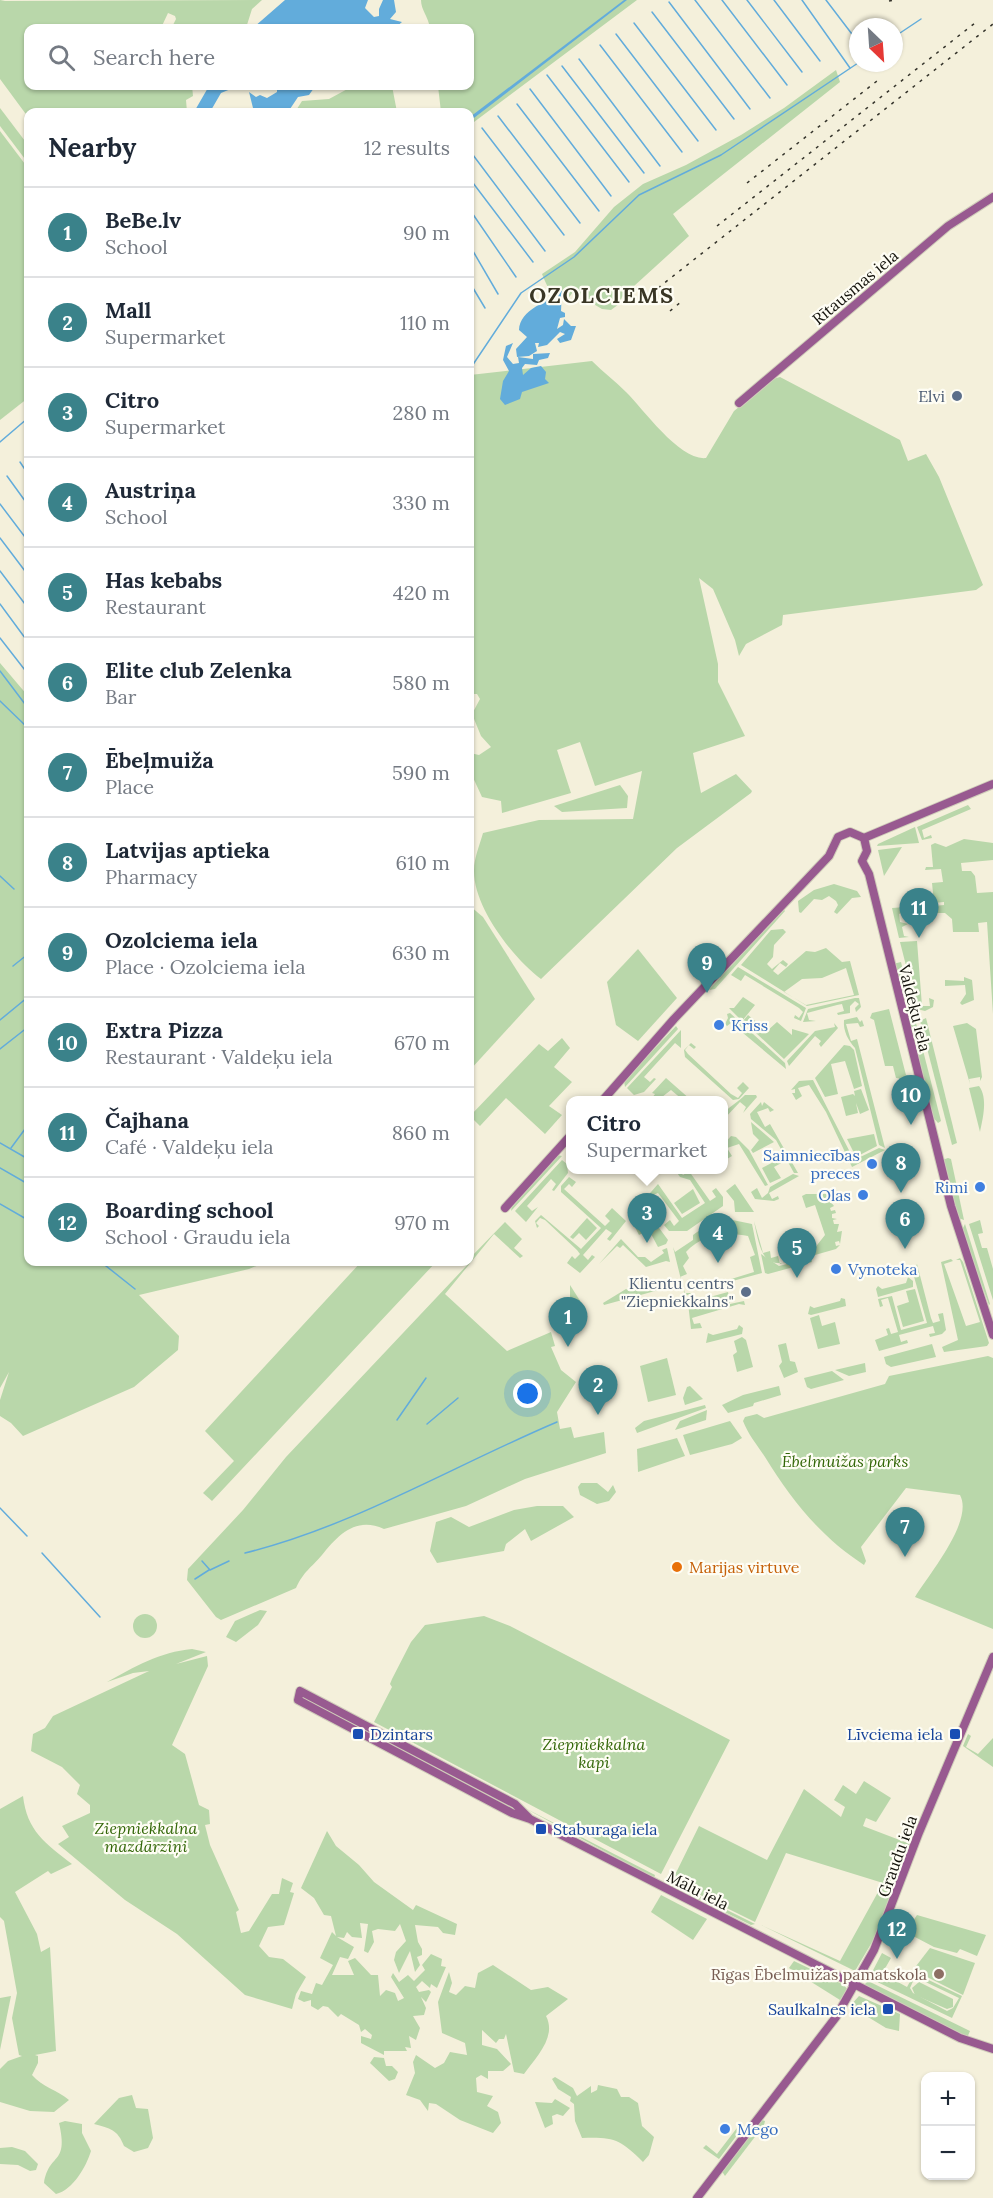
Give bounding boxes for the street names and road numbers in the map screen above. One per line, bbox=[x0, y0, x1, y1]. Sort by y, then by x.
street label: Rītausmas iela bbox=[808, 245, 902, 329]
street label: Valdeķu iela bbox=[893, 961, 935, 1054]
street label: Graudu iela bbox=[873, 1812, 921, 1900]
street label: Mālu iela bbox=[664, 1866, 732, 1914]

